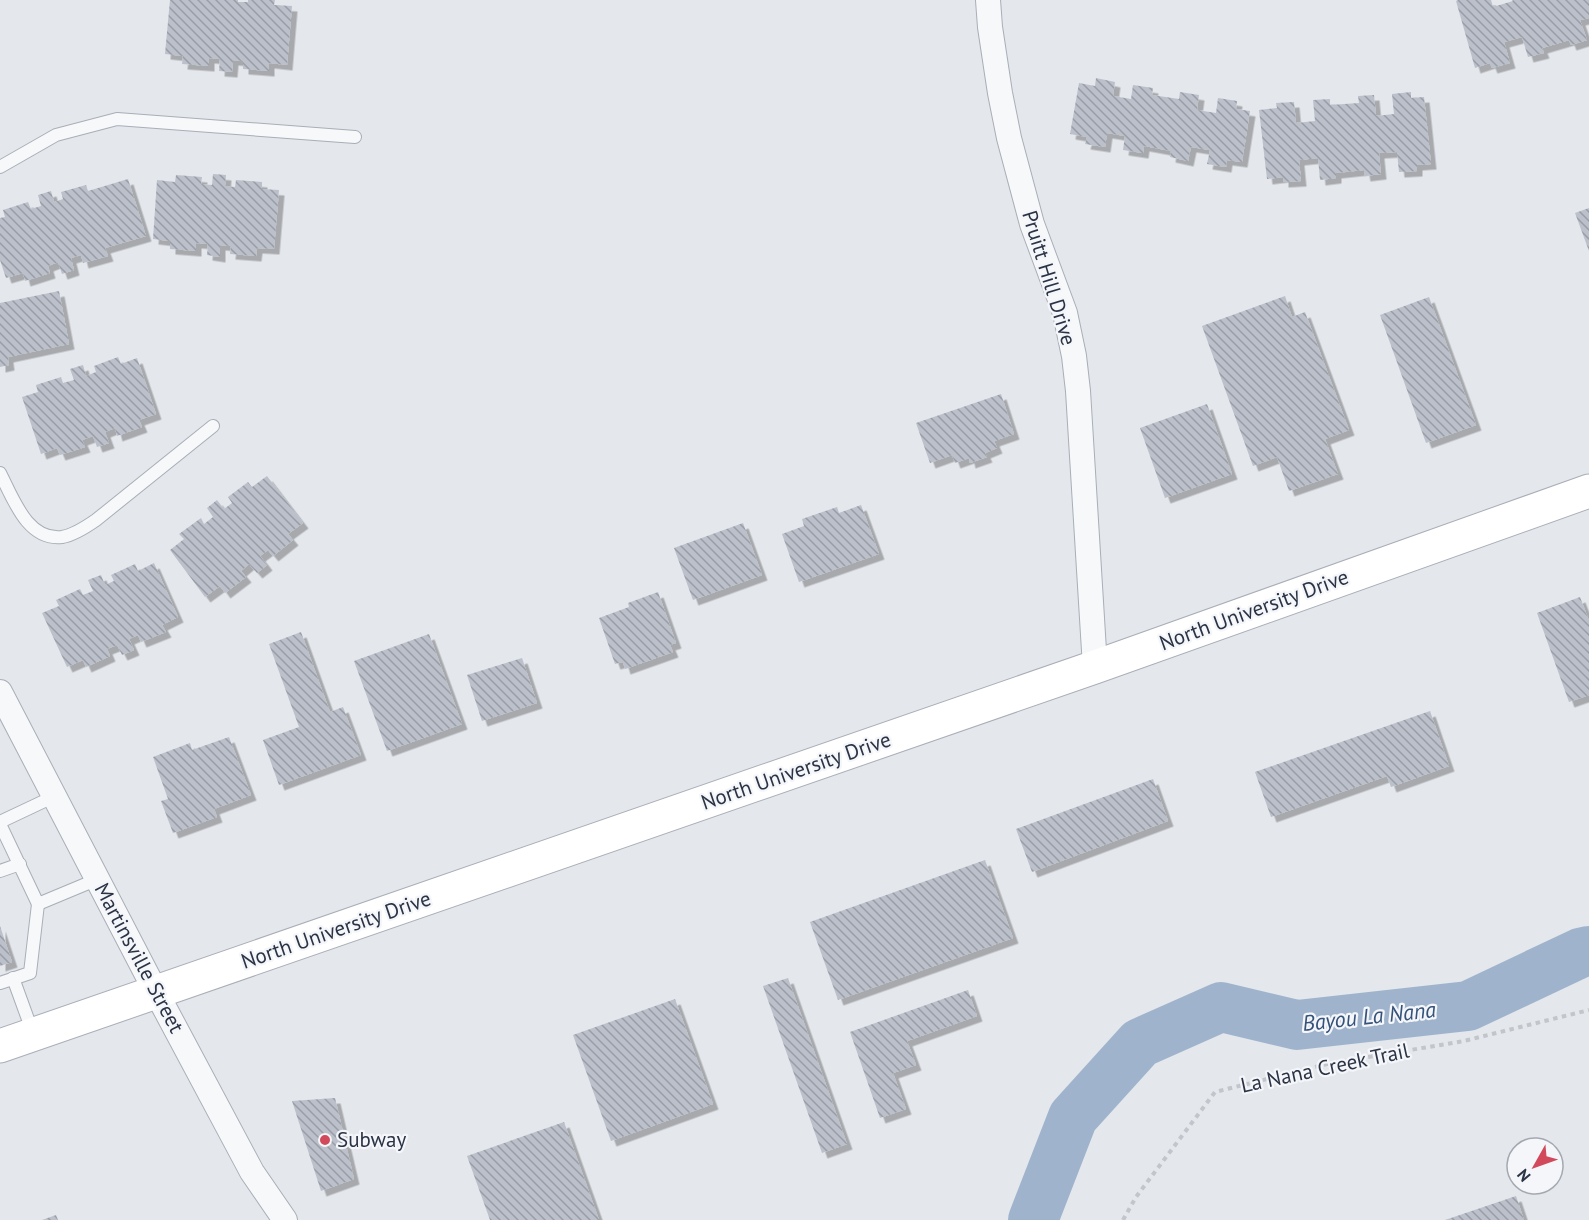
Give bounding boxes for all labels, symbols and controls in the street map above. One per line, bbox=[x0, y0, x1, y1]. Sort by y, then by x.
street label: Pruitt Hill Drive bbox=[1016, 207, 1083, 349]
street label: North University Drive bbox=[1156, 563, 1352, 656]
street label: North University Drive bbox=[697, 725, 894, 816]
street label: Martinsville Street bbox=[89, 878, 190, 1037]
street label: North University Drive bbox=[237, 884, 434, 975]
water label: Bayou La Nana bbox=[1301, 995, 1437, 1037]
street label: La Nana Creek Trail bbox=[1238, 1036, 1412, 1099]
place label: Subway bbox=[337, 1126, 406, 1153]
marker: Subway bbox=[318, 1133, 332, 1147]
north arrow bbox=[1505, 1136, 1565, 1196]
text: N bbox=[1512, 1165, 1535, 1186]

